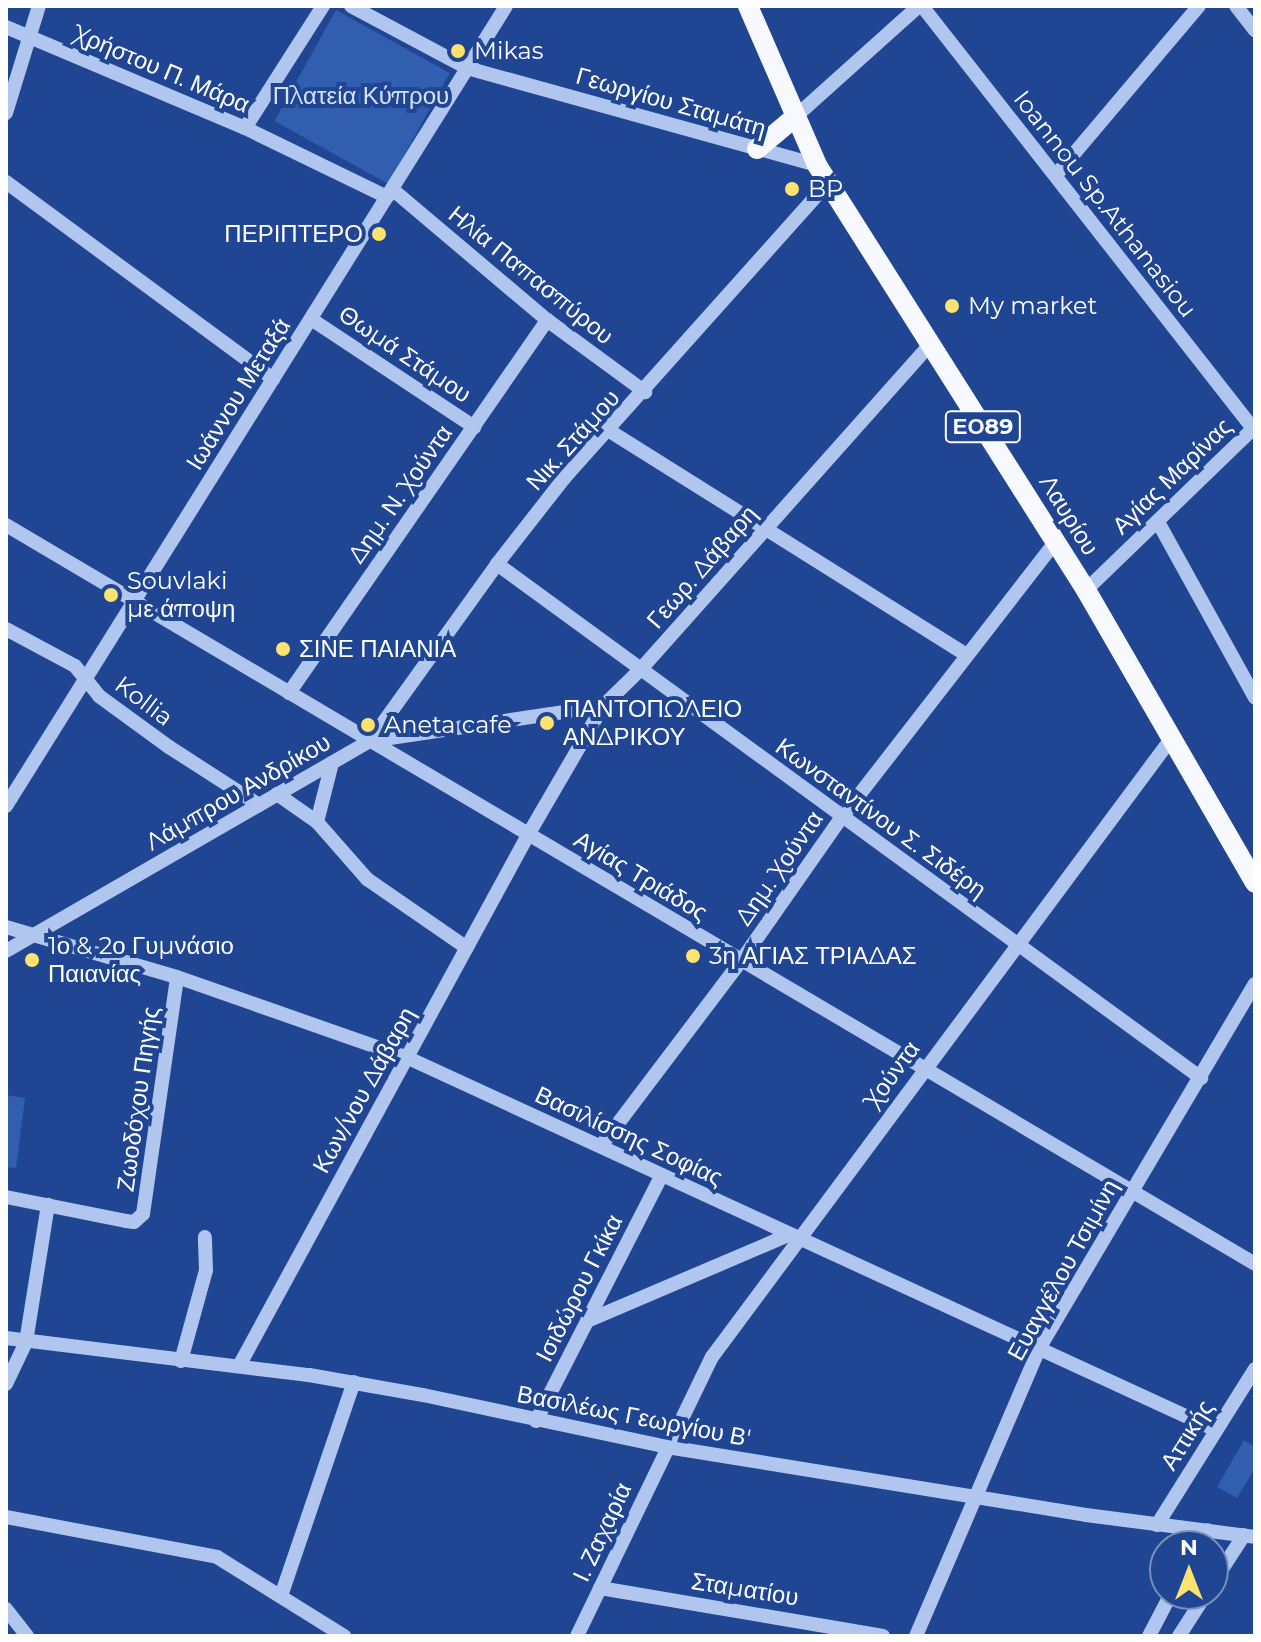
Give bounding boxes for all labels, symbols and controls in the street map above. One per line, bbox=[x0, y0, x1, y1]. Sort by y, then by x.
street label: Χρήστου Π. Μάρα bbox=[70, 19, 254, 119]
place label: Mikas bbox=[474, 37, 543, 65]
marker: Mikas bbox=[449, 42, 467, 60]
street label: Γεωργίου Σταμάτη bbox=[573, 61, 769, 143]
park label: Πλατεία Κύπρου bbox=[273, 82, 449, 110]
street label: Ioannou Sp.Athanasiou bbox=[1008, 85, 1202, 323]
place label: BP bbox=[808, 175, 843, 203]
marker: BP bbox=[783, 180, 801, 198]
street label: Ηλία Παπασπύρου bbox=[443, 200, 619, 350]
place label: ΠΕΡΙΠΤΕΡΟ bbox=[224, 220, 363, 248]
marker: ΠΕΡΙΠΤΕΡΟ bbox=[370, 225, 388, 243]
place label: My market bbox=[968, 292, 1097, 320]
marker: My market bbox=[943, 297, 961, 315]
street label: Θωμά Στάμου bbox=[333, 299, 477, 409]
street label: Ιωάννου Μεταξά bbox=[180, 313, 296, 475]
street label: Νικ. Στάμου bbox=[520, 384, 626, 496]
road number: ΕΟ89 bbox=[943, 409, 1023, 445]
street label: Αγίας Μαρίνας bbox=[1106, 412, 1238, 540]
street label: Δημ. Ν. Χούντα bbox=[342, 419, 458, 569]
street label: Λαυρίου bbox=[1033, 470, 1105, 560]
street label: Γεωρ. Δάβαρη bbox=[641, 500, 763, 634]
place label: Souvlaki με άποψη bbox=[127, 567, 235, 623]
marker: Souvlaki με άποψη bbox=[102, 586, 120, 604]
place label: ΣΙΝΕ ΠΑΙΑΝΙΑ bbox=[299, 635, 456, 663]
marker: ΣΙΝΕ ΠΑΙΑΝΙΑ bbox=[274, 640, 292, 658]
street label: Kollia bbox=[109, 670, 179, 732]
place label: ΠΑΝΤΟΠΩΛΕΙΟ ΑΝΔΡΙΚΟΥ bbox=[563, 695, 742, 751]
place label: Aneta cafe bbox=[384, 711, 512, 739]
marker: ΠΑΝΤΟΠΩΛΕΙΟ ΑΝΔΡΙΚΟΥ bbox=[538, 714, 556, 732]
marker: Aneta cafe bbox=[359, 716, 377, 734]
street label: Λάμπρου Ανδρίκου bbox=[140, 727, 336, 857]
street label: Κωνσταντίνου Σ. Σιδέρη bbox=[770, 732, 992, 904]
street label: Δημ. Χούντα bbox=[729, 805, 829, 931]
street label: Αγίας Τριάδος bbox=[569, 825, 713, 927]
place label: 1ο & 2ο Γυμνάσιο Παιανίας bbox=[48, 932, 234, 988]
place label: 3η ΑΓΙΑΣ ΤΡΙΑΔΑΣ bbox=[709, 942, 917, 970]
marker: 3η ΑΓΙΑΣ ΤΡΙΑΔΑΣ bbox=[684, 947, 702, 965]
marker: 1ο & 2ο Γυμνάσιο Παιανίας bbox=[23, 951, 41, 969]
street label: Κων/νου Δάβαρη bbox=[307, 1002, 421, 1178]
street label: Ζωοδόχου Πηγής bbox=[111, 1005, 165, 1193]
street label: Χούντα bbox=[858, 1035, 926, 1113]
street label: Βασιλίσσης Σοφίας bbox=[531, 1080, 727, 1192]
street label: Ευαγγέλου Τσιμίνη bbox=[1001, 1174, 1125, 1366]
street label: Ισιδώρου Γκίκα bbox=[530, 1210, 628, 1366]
street label: Βασιλέως Γεωργίου Β' bbox=[515, 1379, 753, 1453]
street label: Αττικής bbox=[1154, 1395, 1220, 1475]
street label: Ι. Ζαχαρία bbox=[567, 1478, 637, 1586]
north arrow bbox=[1149, 1530, 1229, 1610]
text: N bbox=[1180, 1534, 1198, 1561]
street label: Σταματίου bbox=[689, 1566, 801, 1612]

